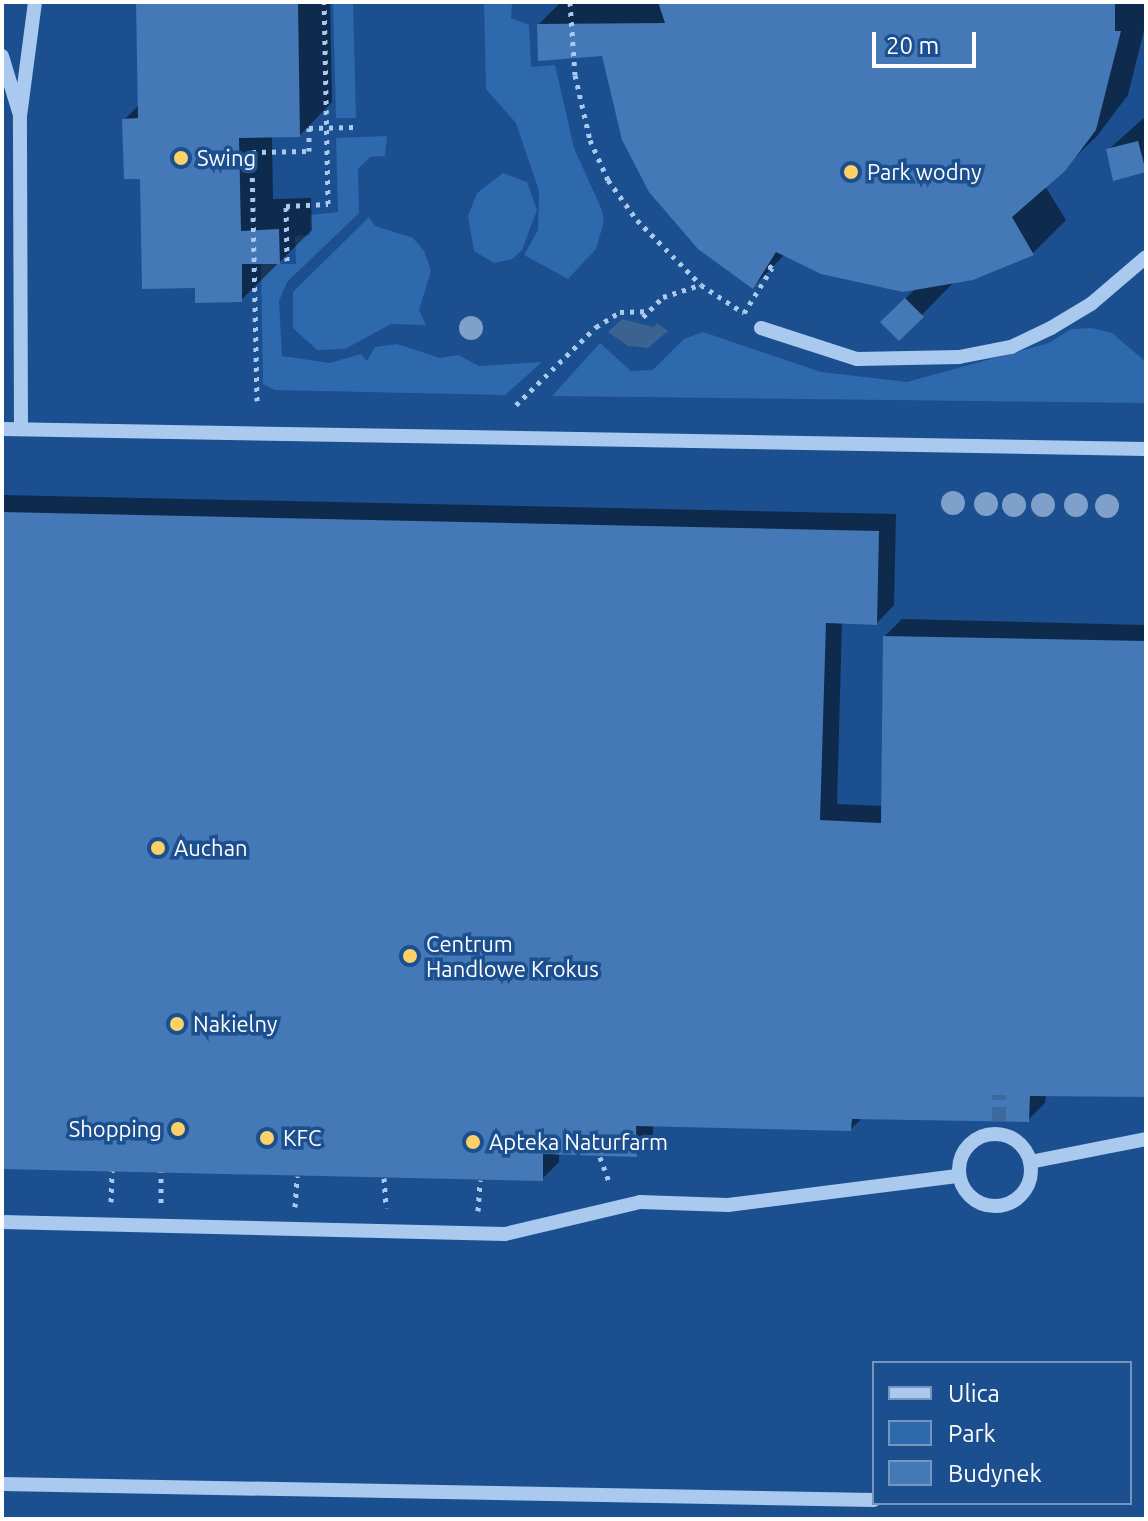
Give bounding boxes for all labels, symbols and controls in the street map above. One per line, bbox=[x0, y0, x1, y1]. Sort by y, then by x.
scale bar bbox=[876, 16, 980, 66]
text: 20 m bbox=[886, 32, 939, 59]
place label: Swing bbox=[197, 145, 256, 171]
marker: Swing bbox=[172, 149, 190, 167]
place label: Park wodny bbox=[867, 159, 982, 185]
marker: Park wodny bbox=[842, 163, 860, 181]
place label: Auchan bbox=[174, 835, 248, 861]
marker: Auchan bbox=[149, 839, 167, 857]
place label: Centrum Handlowe Krokus bbox=[426, 930, 599, 982]
marker: Centrum Handlowe Krokus bbox=[401, 947, 419, 965]
place label: Nakielny bbox=[193, 1011, 277, 1037]
marker: Nakielny bbox=[168, 1015, 186, 1033]
place label: Shopping bbox=[69, 1116, 162, 1142]
marker: Shopping bbox=[169, 1120, 187, 1138]
place label: KFC bbox=[283, 1125, 321, 1151]
marker: KFC bbox=[258, 1129, 276, 1147]
place label: Apteka Naturfarm bbox=[489, 1129, 668, 1155]
marker: Apteka Naturfarm bbox=[464, 1133, 482, 1151]
legend bbox=[872, 1361, 1132, 1505]
text: Ulica bbox=[948, 1380, 1000, 1407]
text: Park bbox=[948, 1420, 996, 1447]
text: Budynek bbox=[948, 1460, 1042, 1487]

